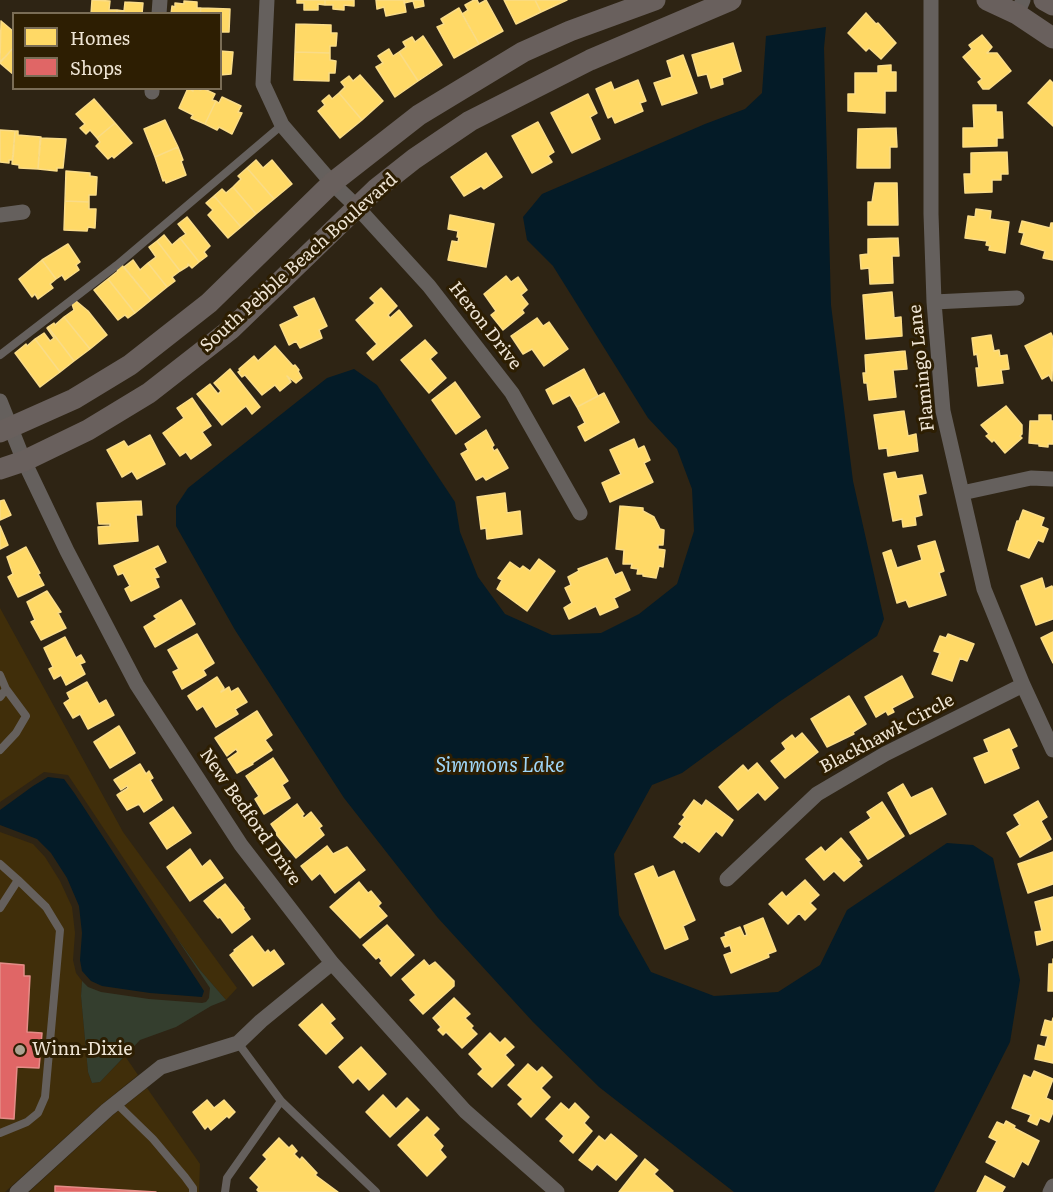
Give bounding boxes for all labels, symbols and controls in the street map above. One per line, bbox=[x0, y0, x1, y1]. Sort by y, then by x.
legend bbox=[12, 12, 222, 90]
text: Homes bbox=[70, 24, 130, 51]
text: Shops bbox=[70, 54, 122, 81]
street label: South Pebble Beach Boulevard bbox=[196, 169, 402, 357]
street label: Heron Drive bbox=[444, 278, 526, 374]
street label: Flamingo Lane bbox=[905, 303, 939, 433]
street label: Blackhawk Circle bbox=[816, 690, 958, 778]
street label: New Bedford Drive bbox=[195, 744, 305, 890]
water label: Simmons Lake bbox=[435, 754, 565, 778]
place label: Winn-Dixie bbox=[32, 1039, 133, 1061]
marker: Winn-Dixie bbox=[13, 1043, 27, 1057]

